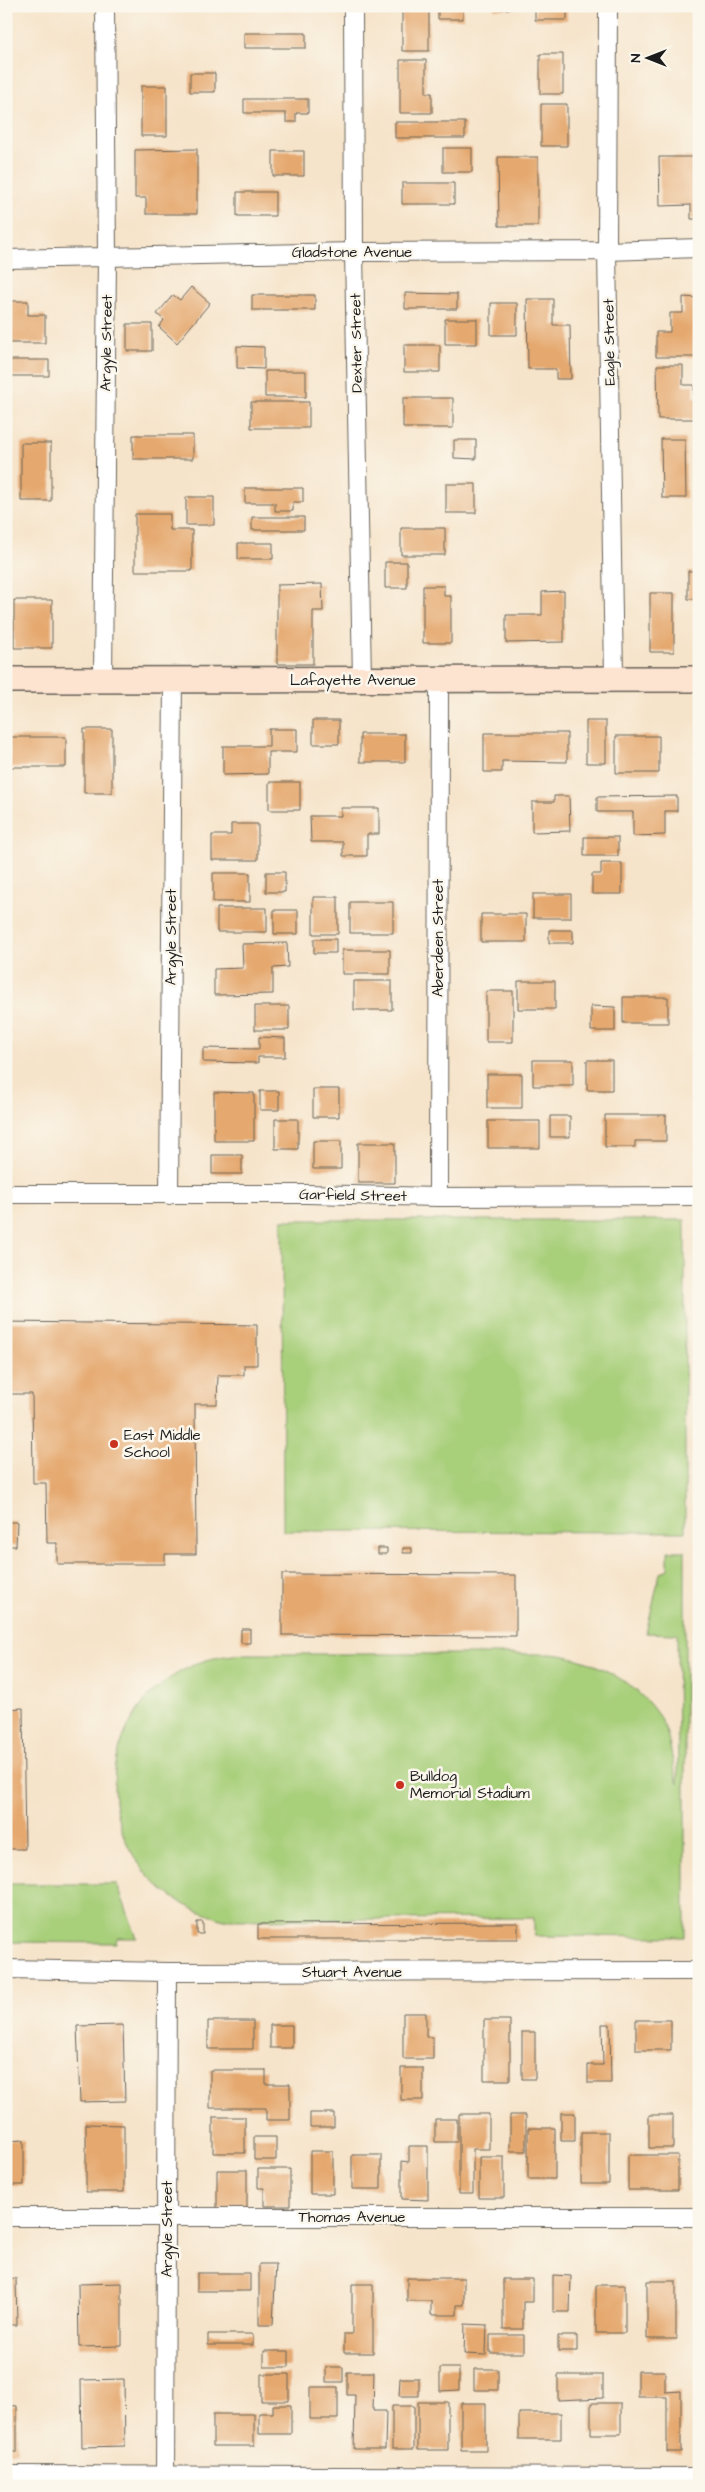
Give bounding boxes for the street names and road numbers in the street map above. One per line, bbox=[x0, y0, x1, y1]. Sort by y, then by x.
street label: Gladstone Avenue bbox=[292, 242, 412, 263]
street label: Dexter Street bbox=[345, 293, 368, 393]
street label: Argyle Street bbox=[95, 295, 119, 392]
street label: Eagle Street bbox=[598, 298, 622, 386]
street label: Lafayette Avenue bbox=[290, 670, 416, 692]
street label: Aberdeen Street bbox=[428, 879, 449, 997]
street label: Argyle Street bbox=[161, 889, 183, 985]
street label: Garfield Street bbox=[299, 1184, 407, 1207]
street label: Stuart Avenue bbox=[302, 1962, 402, 1983]
street label: Argyle Street bbox=[157, 2181, 179, 2277]
street label: Thomas Avenue bbox=[299, 2207, 405, 2228]

